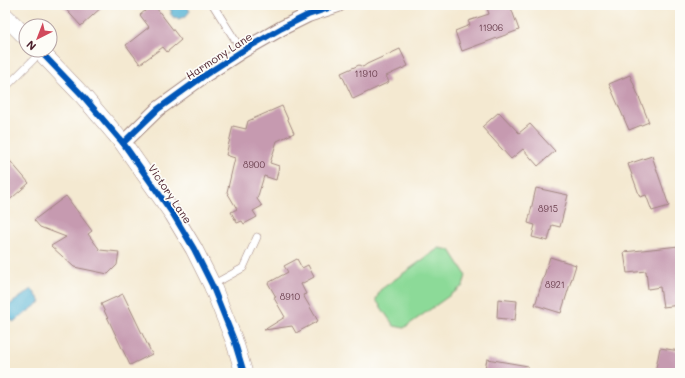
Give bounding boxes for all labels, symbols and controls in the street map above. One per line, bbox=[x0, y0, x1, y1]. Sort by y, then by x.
north arrow bbox=[18, 18, 58, 58]
house number: 11906 bbox=[479, 22, 503, 33]
street label: Harmony Lane bbox=[183, 28, 255, 83]
text: N bbox=[23, 37, 39, 54]
house number: 11910 bbox=[355, 68, 378, 79]
house number: 8900 bbox=[243, 159, 265, 170]
street label: Victory Lane bbox=[145, 161, 196, 227]
house number: 8915 bbox=[538, 203, 558, 214]
house number: 8921 bbox=[545, 279, 565, 290]
house number: 8910 bbox=[280, 291, 301, 302]

